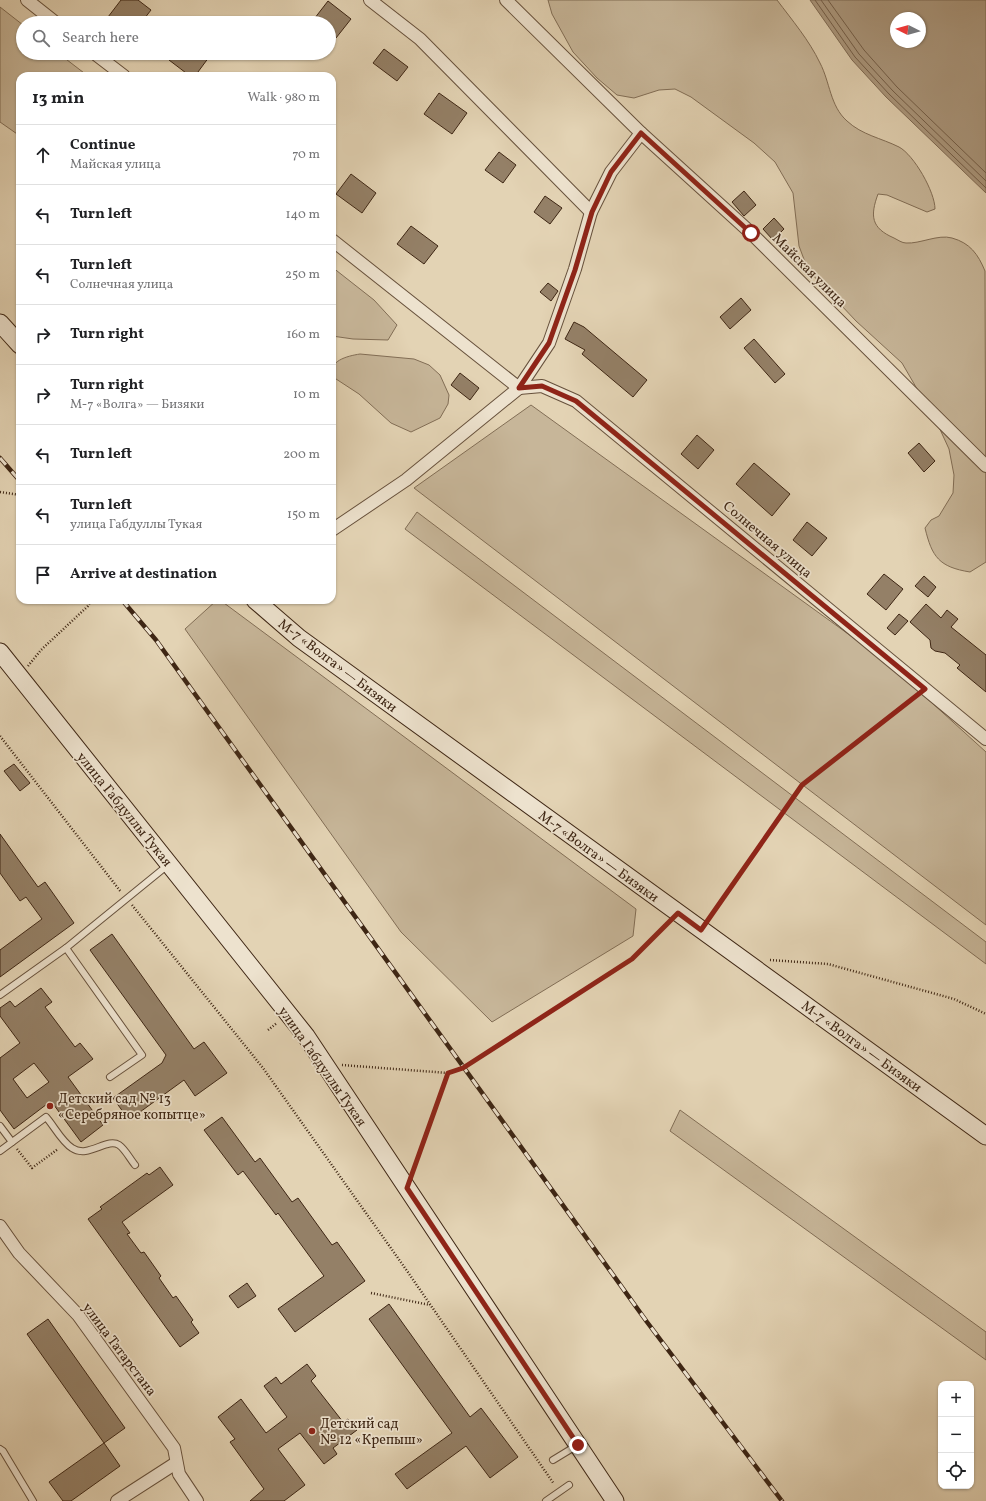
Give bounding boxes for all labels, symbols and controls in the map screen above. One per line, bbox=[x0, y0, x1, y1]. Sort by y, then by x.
north arrow bbox=[890, 12, 926, 48]
search box bbox=[16, 16, 336, 60]
icon: search bbox=[30, 27, 52, 49]
text: Search here bbox=[62, 28, 139, 49]
text: 13 min bbox=[32, 87, 85, 110]
text: Walk · 980 m bbox=[247, 89, 320, 107]
text: Continue bbox=[70, 135, 135, 156]
icon: ahead bbox=[32, 144, 54, 166]
text: 70 m bbox=[292, 146, 320, 164]
text: Майская улица bbox=[70, 156, 161, 174]
icon: left bbox=[32, 204, 54, 226]
text: Turn left bbox=[70, 204, 132, 225]
text: 140 m bbox=[286, 206, 320, 224]
route start bbox=[742, 224, 760, 242]
street label: Майская улица bbox=[768, 230, 850, 312]
text: Turn left bbox=[70, 255, 132, 276]
icon: left bbox=[32, 264, 54, 286]
text: 250 m bbox=[285, 266, 320, 284]
text: Солнечная улица bbox=[70, 276, 173, 294]
icon: right bbox=[32, 324, 54, 346]
text: Turn right bbox=[70, 324, 144, 345]
text: 160 m bbox=[286, 326, 320, 344]
text: Turn right bbox=[70, 375, 144, 396]
icon: right bbox=[32, 384, 54, 406]
text: 10 m bbox=[293, 386, 320, 404]
text: М-7 «Волга» — Бизяки bbox=[70, 396, 204, 414]
icon: left bbox=[32, 444, 54, 466]
text: Turn left bbox=[70, 444, 132, 465]
text: 200 m bbox=[283, 446, 320, 464]
text: Turn left bbox=[70, 495, 132, 516]
street label: Солнечная улица bbox=[718, 497, 816, 583]
icon: left bbox=[32, 504, 54, 526]
text: 150 m bbox=[287, 506, 320, 524]
text: улица Габдуллы Тукая bbox=[70, 516, 202, 534]
icon: arrive bbox=[32, 564, 54, 586]
text: Arrive at destination bbox=[70, 564, 217, 585]
street label: М-7 «Волга» — Бизяки bbox=[274, 615, 401, 718]
street label: улица Габдуллы Тукая bbox=[72, 749, 176, 871]
street label: М-7 «Волга» — Бизяки bbox=[534, 807, 663, 908]
street label: М-7 «Волга» — Бизяки bbox=[797, 997, 926, 1098]
street label: улица Габдуллы Тукая bbox=[273, 1003, 370, 1131]
place label: Детский сад № 13 «Серебряное копытце» bbox=[58, 1090, 206, 1125]
marker: Детский сад № 13 «Серебряное копытце» bbox=[45, 1101, 55, 1111]
street label: улица Татарстана bbox=[77, 1299, 160, 1401]
map controls bbox=[938, 1381, 974, 1489]
button: + bbox=[938, 1381, 974, 1417]
place label: Детский сад № 12 «Крепыш» bbox=[320, 1415, 423, 1450]
button: − bbox=[938, 1417, 974, 1453]
marker: Детский сад № 12 «Крепыш» bbox=[307, 1426, 317, 1436]
route end bbox=[569, 1436, 587, 1454]
button: locate bbox=[938, 1453, 974, 1489]

